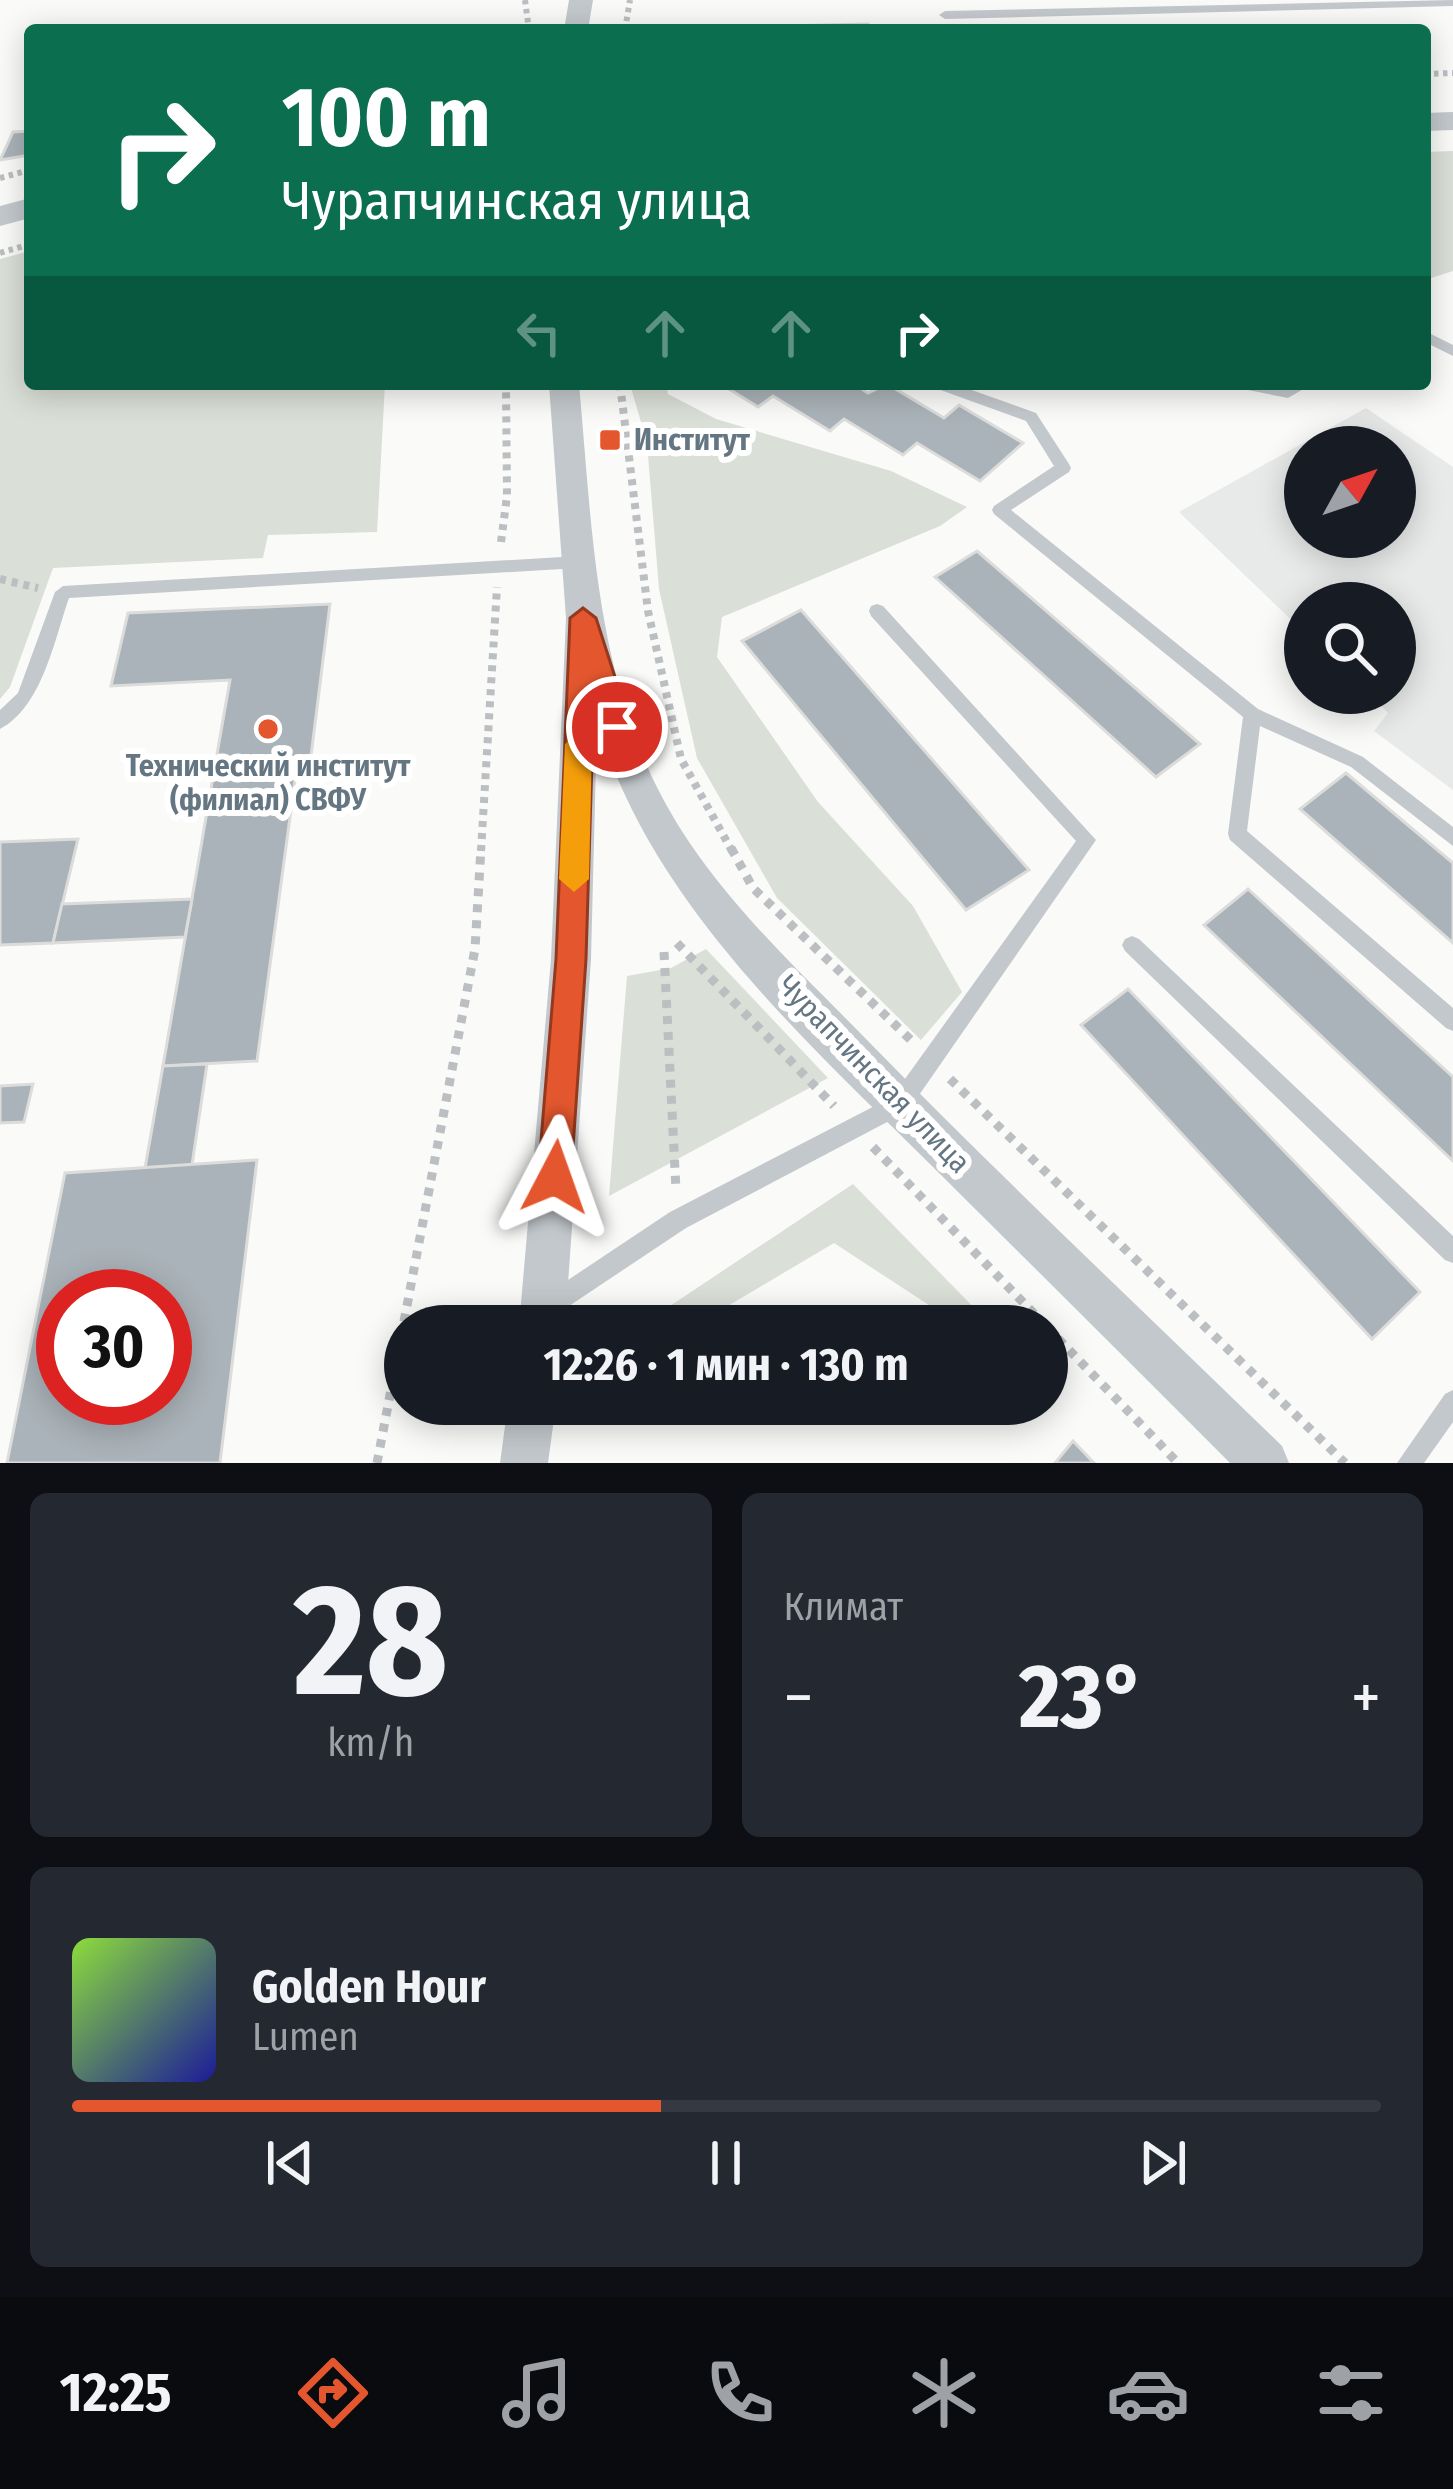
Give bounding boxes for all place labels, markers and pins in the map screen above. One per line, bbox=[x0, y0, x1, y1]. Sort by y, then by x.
place label: Институт bbox=[634, 422, 751, 458]
marker: Институт bbox=[597, 427, 623, 453]
pin bbox=[566, 676, 668, 778]
marker: Технический институт (филиал) СВФУ bbox=[255, 716, 281, 742]
place label: Технический институт (филиал) СВФУ bbox=[126, 748, 411, 818]

